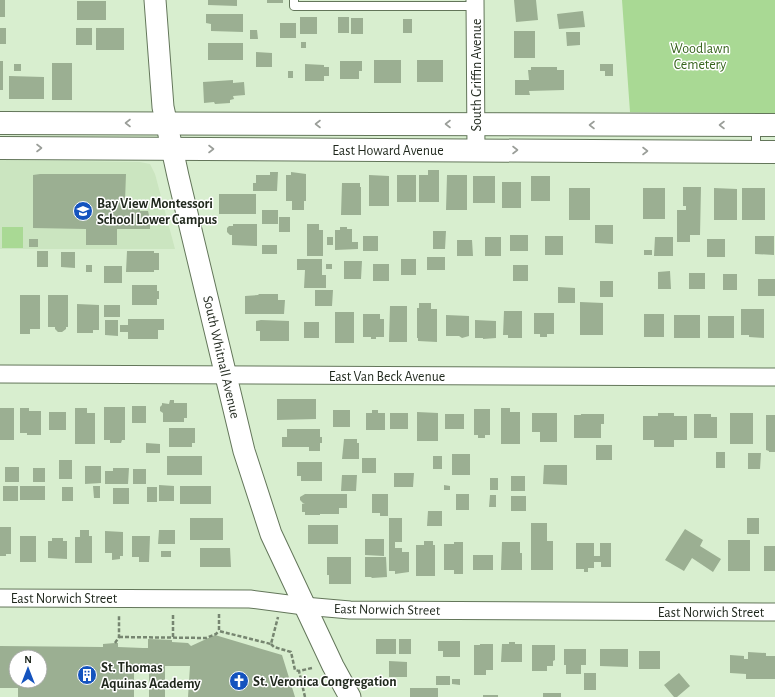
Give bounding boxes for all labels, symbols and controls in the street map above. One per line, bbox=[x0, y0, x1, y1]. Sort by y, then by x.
street label: South Griffin Avenue bbox=[470, 19, 484, 131]
park label: Woodlawn Cemetery bbox=[670, 42, 730, 72]
one-way arrow bbox=[125, 119, 131, 127]
one-way arrow bbox=[315, 120, 321, 128]
one-way arrow bbox=[445, 120, 451, 128]
one-way arrow bbox=[589, 121, 595, 129]
one-way arrow bbox=[719, 121, 725, 129]
one-way arrow bbox=[36, 144, 42, 152]
street label: East Howard Avenue bbox=[332, 144, 444, 158]
one-way arrow bbox=[208, 145, 214, 153]
one-way arrow bbox=[512, 146, 518, 155]
one-way arrow bbox=[642, 147, 648, 155]
place label: Bay View Montessori School Lower Campus bbox=[97, 197, 217, 227]
school or university icon: Bay View Montessori School Lower Campus bbox=[72, 200, 94, 222]
street label: South Whitnall Avenue bbox=[200, 294, 242, 420]
street label: East Van Beck Avenue bbox=[329, 370, 445, 384]
street label: East Norwich Street bbox=[11, 592, 118, 606]
street label: East Norwich Street bbox=[334, 602, 441, 618]
street label: East Norwich Street bbox=[658, 606, 765, 620]
north arrow bbox=[8, 649, 48, 689]
text: N bbox=[24, 654, 32, 665]
place label: St. Thomas Aquinas Academy bbox=[101, 661, 201, 691]
building icon: St. Thomas Aquinas Academy bbox=[76, 664, 98, 686]
church icon: St. Veronica Congregation bbox=[228, 670, 250, 692]
place label: St. Veronica Congregation bbox=[253, 675, 397, 689]

